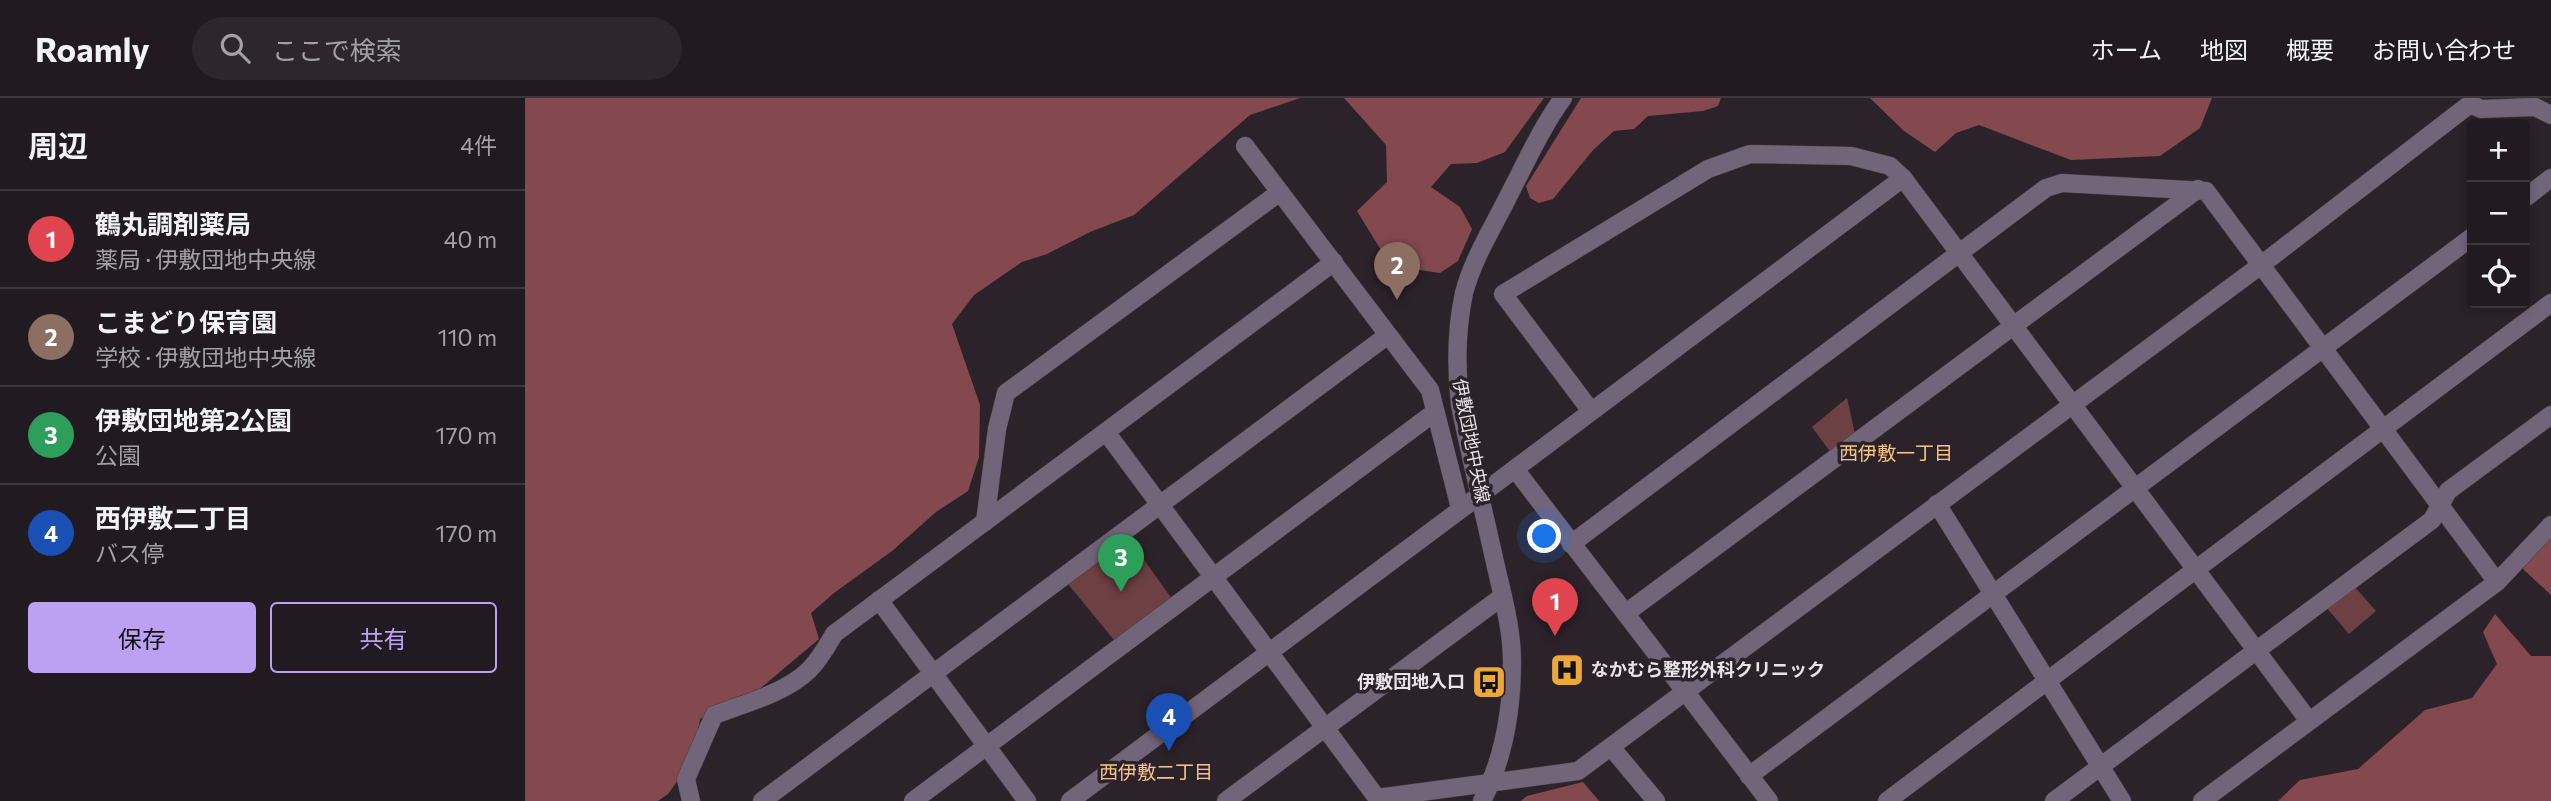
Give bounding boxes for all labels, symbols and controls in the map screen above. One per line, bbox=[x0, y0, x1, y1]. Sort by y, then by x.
search box bbox=[192, 17, 682, 80]
text: Roamly bbox=[35, 28, 150, 69]
icon: search bbox=[216, 29, 254, 67]
text: ここで検索 bbox=[272, 34, 402, 65]
text: ホーム bbox=[2091, 35, 2162, 64]
text: 地図 bbox=[2200, 35, 2248, 64]
text: 概要 bbox=[2286, 35, 2334, 64]
text: お問い合わせ bbox=[2372, 35, 2516, 64]
map controls bbox=[2467, 119, 2530, 308]
button: + bbox=[2467, 119, 2530, 182]
text: 周辺 bbox=[28, 126, 88, 163]
text: 4件 bbox=[460, 131, 497, 159]
button: − bbox=[2467, 182, 2530, 245]
text: 鶴丸調剤薬局 bbox=[95, 208, 251, 239]
text: 1 bbox=[46, 225, 56, 253]
text: 40 m bbox=[444, 225, 497, 253]
pin: 2 bbox=[1374, 242, 1420, 300]
text: 薬局 · 伊敷団地中央線 bbox=[95, 245, 316, 273]
button: locate bbox=[2467, 245, 2530, 308]
text: こまどり保育園 bbox=[95, 306, 277, 337]
text: 2 bbox=[44, 323, 58, 351]
text: 110 m bbox=[438, 323, 497, 351]
text: 学校 · 伊敷団地中央線 bbox=[95, 343, 316, 371]
street label: 伊敷団地中央線 bbox=[1449, 377, 1495, 505]
text: 伊敷団地第2公園 bbox=[95, 404, 292, 435]
text: 3 bbox=[44, 421, 58, 449]
text: 170 m bbox=[436, 421, 497, 449]
text: 公園 bbox=[95, 441, 141, 469]
district label: 西伊敷一丁目 bbox=[1839, 441, 1953, 464]
text: 西伊敷二丁目 bbox=[95, 502, 251, 533]
text: 4 bbox=[44, 519, 58, 547]
text: 170 m bbox=[436, 519, 497, 547]
your location bbox=[1527, 519, 1561, 553]
pin: 3 bbox=[1098, 534, 1144, 592]
text: バス停 bbox=[95, 539, 164, 567]
pin: 1 bbox=[1532, 578, 1578, 636]
button: 保存 bbox=[28, 602, 256, 673]
button: 共有 bbox=[270, 602, 497, 673]
hospital icon: なかむら整形外科クリニック bbox=[1548, 651, 1586, 689]
place label: なかむら整形外科クリニック bbox=[1591, 658, 1825, 680]
bus stop icon: 伊敷団地入口 bbox=[1470, 663, 1508, 701]
place label: 伊敷団地入口 bbox=[1357, 670, 1465, 692]
pin: 4 bbox=[1146, 693, 1192, 751]
district label: 西伊敷二丁目 bbox=[1099, 760, 1213, 783]

